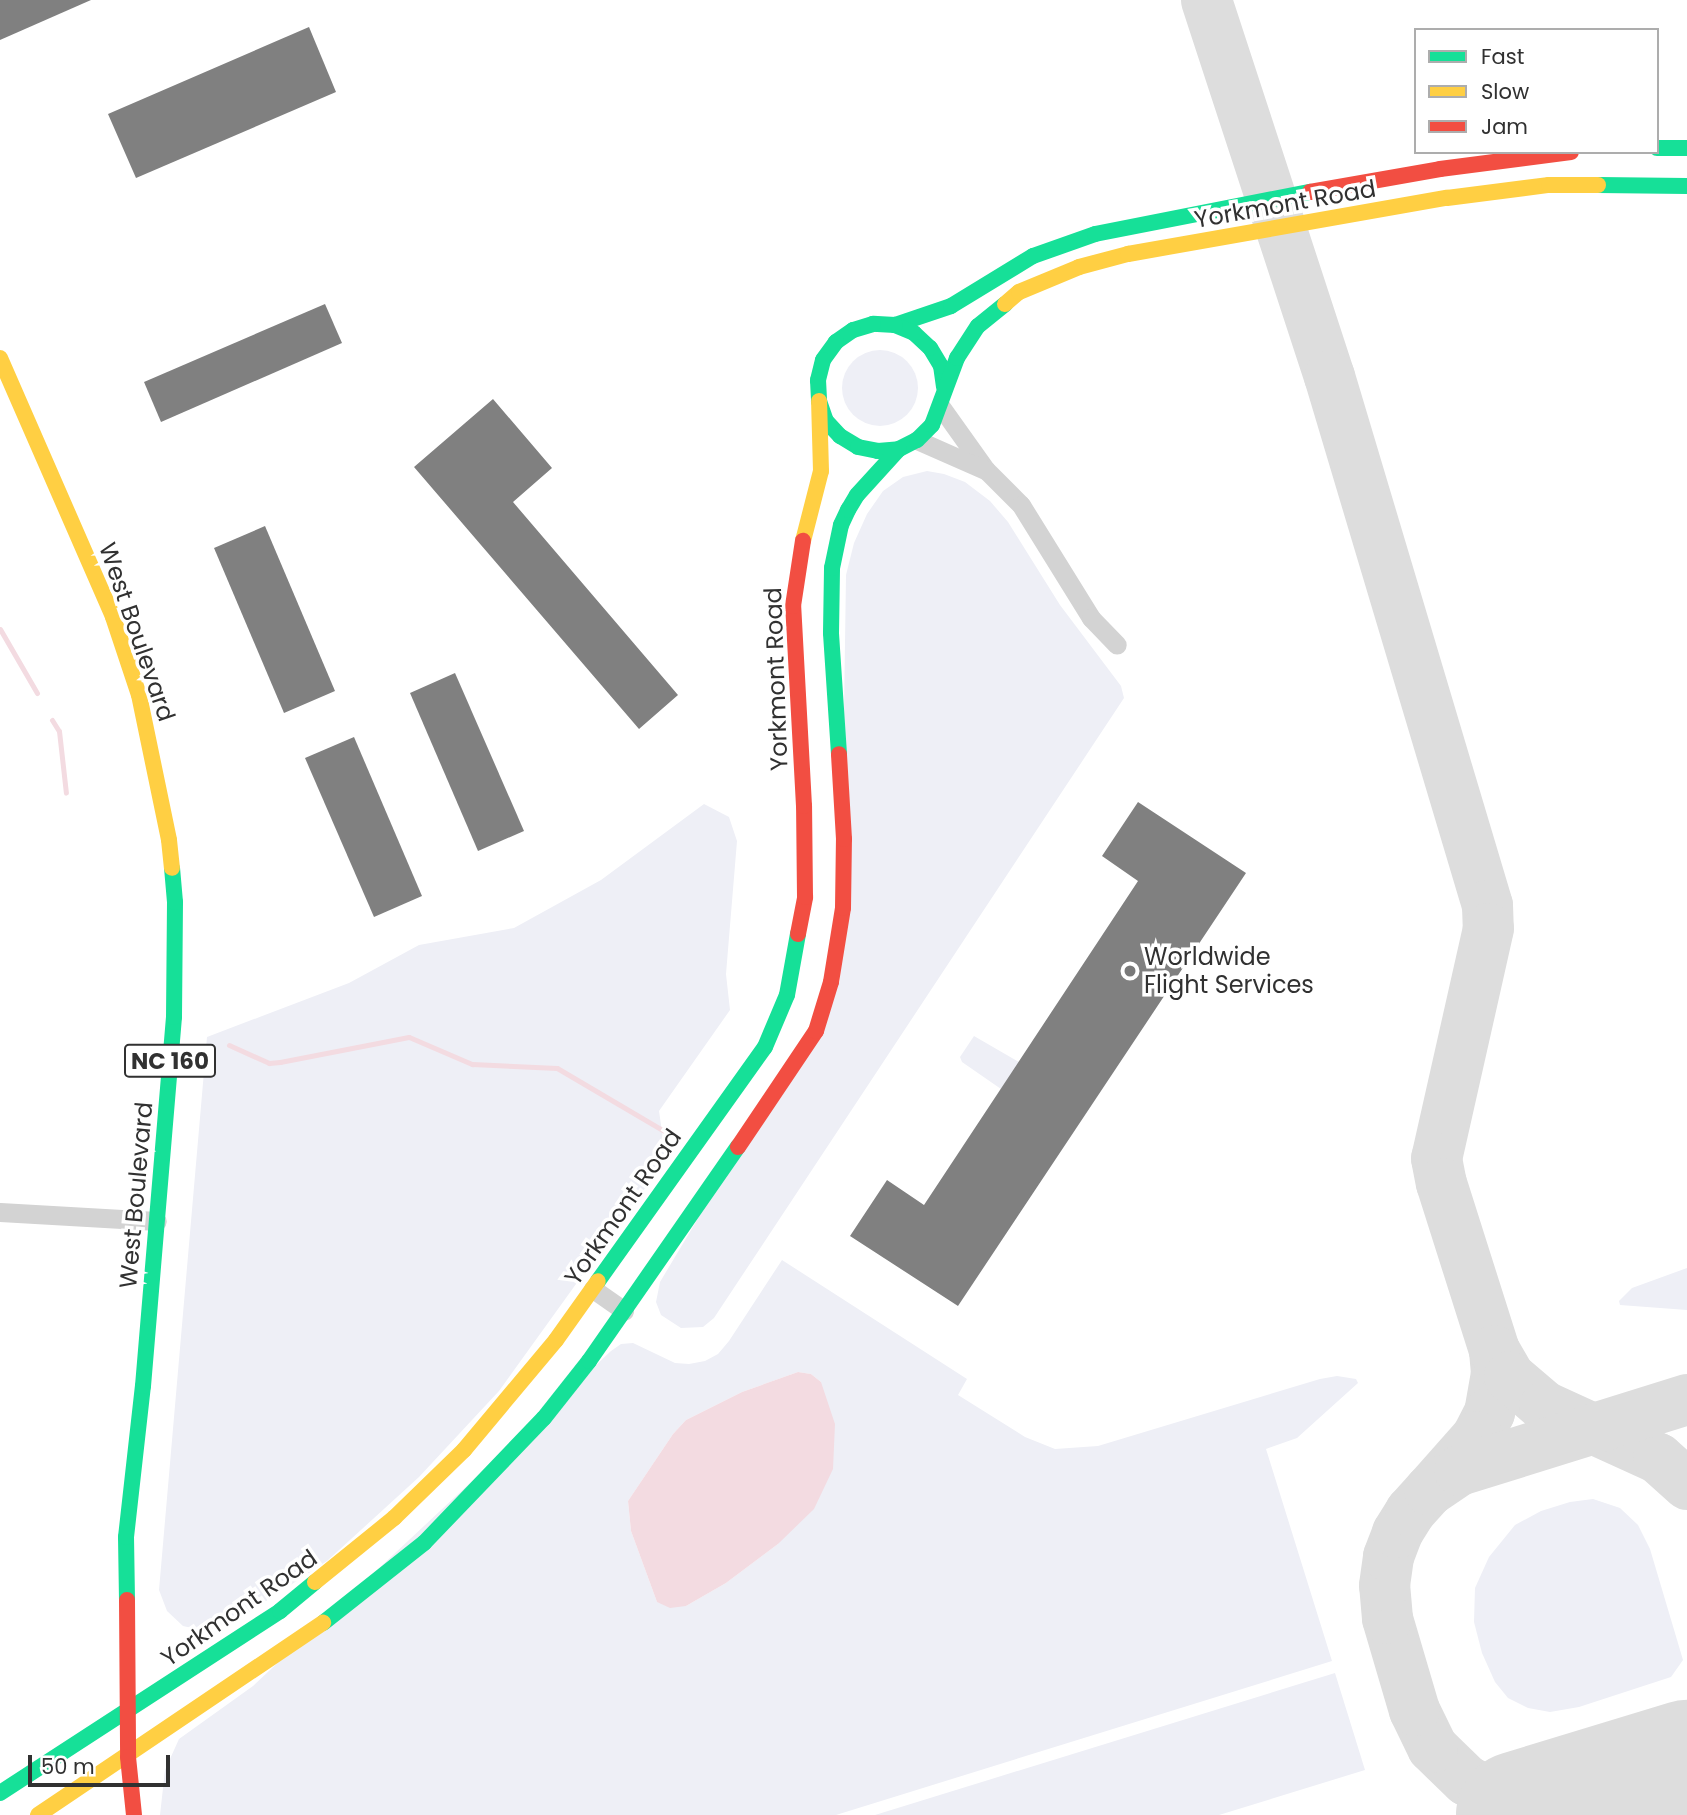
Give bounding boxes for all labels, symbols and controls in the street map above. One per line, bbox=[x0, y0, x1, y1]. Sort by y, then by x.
legend bbox=[1414, 28, 1659, 154]
text: Fast bbox=[1481, 42, 1524, 71]
text: Slow bbox=[1481, 77, 1529, 106]
text: Jam bbox=[1481, 112, 1528, 141]
street label: Yorkmont Road bbox=[1192, 174, 1378, 234]
street label: West Boulevard bbox=[93, 539, 181, 725]
street label: Yorkmont Road bbox=[758, 587, 794, 771]
place label: Worldwide Flight Services bbox=[1144, 943, 1314, 999]
marker: Worldwide Flight Services bbox=[1122, 963, 1138, 979]
road number: NC 160 bbox=[123, 1042, 217, 1080]
street label: West Boulevard bbox=[114, 1101, 158, 1289]
street label: Yorkmont Road bbox=[559, 1124, 687, 1290]
street label: Yorkmont Road bbox=[156, 1544, 322, 1672]
scale bar bbox=[32, 1742, 173, 1786]
text: 50 m bbox=[41, 1752, 95, 1781]

